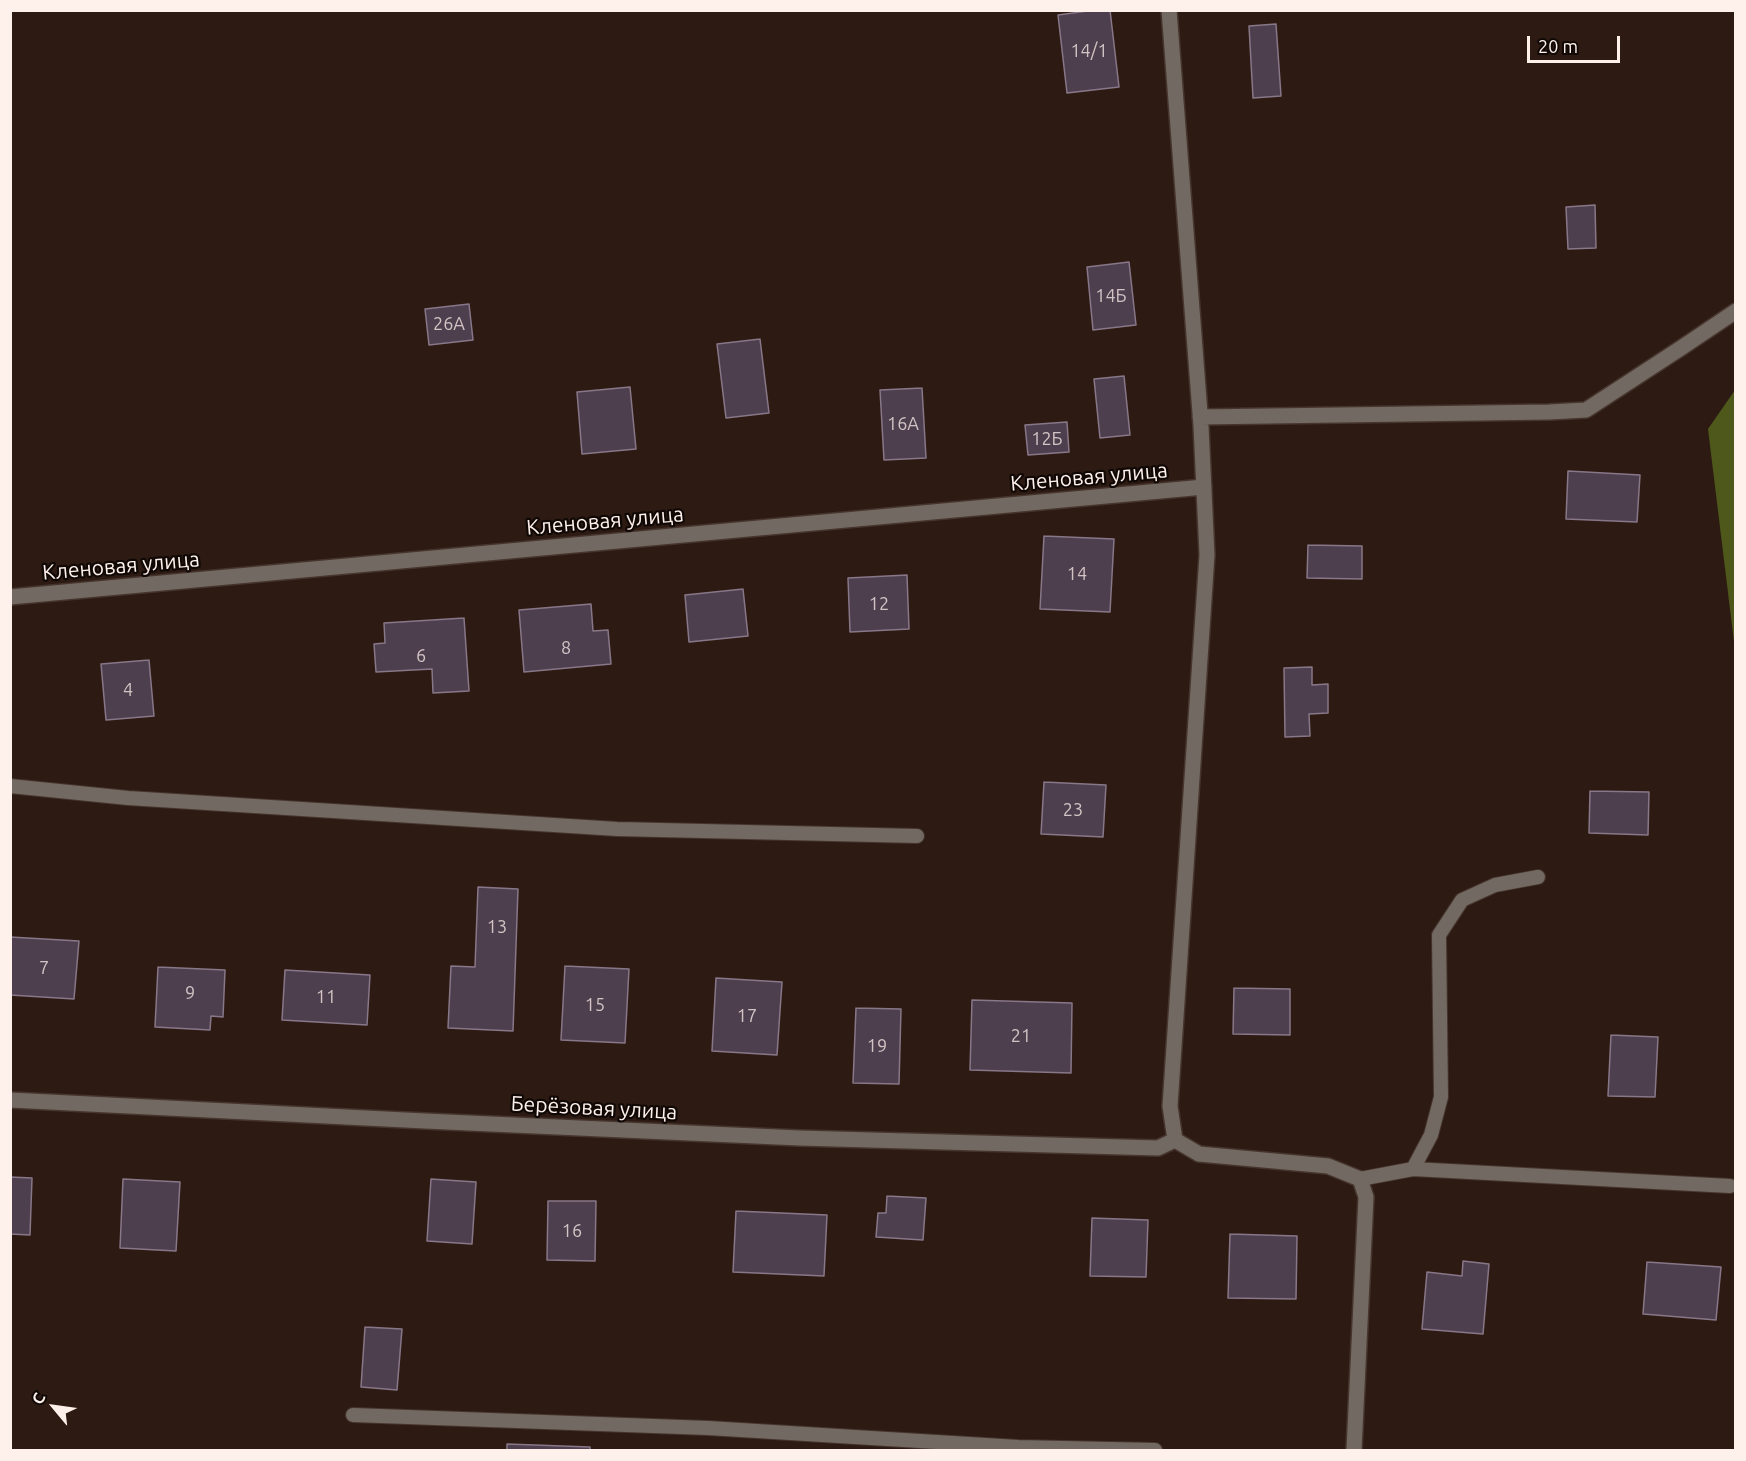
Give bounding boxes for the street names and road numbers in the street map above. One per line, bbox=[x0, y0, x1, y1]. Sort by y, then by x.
street label: Кленовая улица bbox=[1009, 458, 1169, 496]
street label: Кленовая улица bbox=[525, 502, 685, 540]
street label: Кленовая улица bbox=[41, 547, 201, 585]
street label: Берёзовая улица bbox=[510, 1091, 678, 1125]

